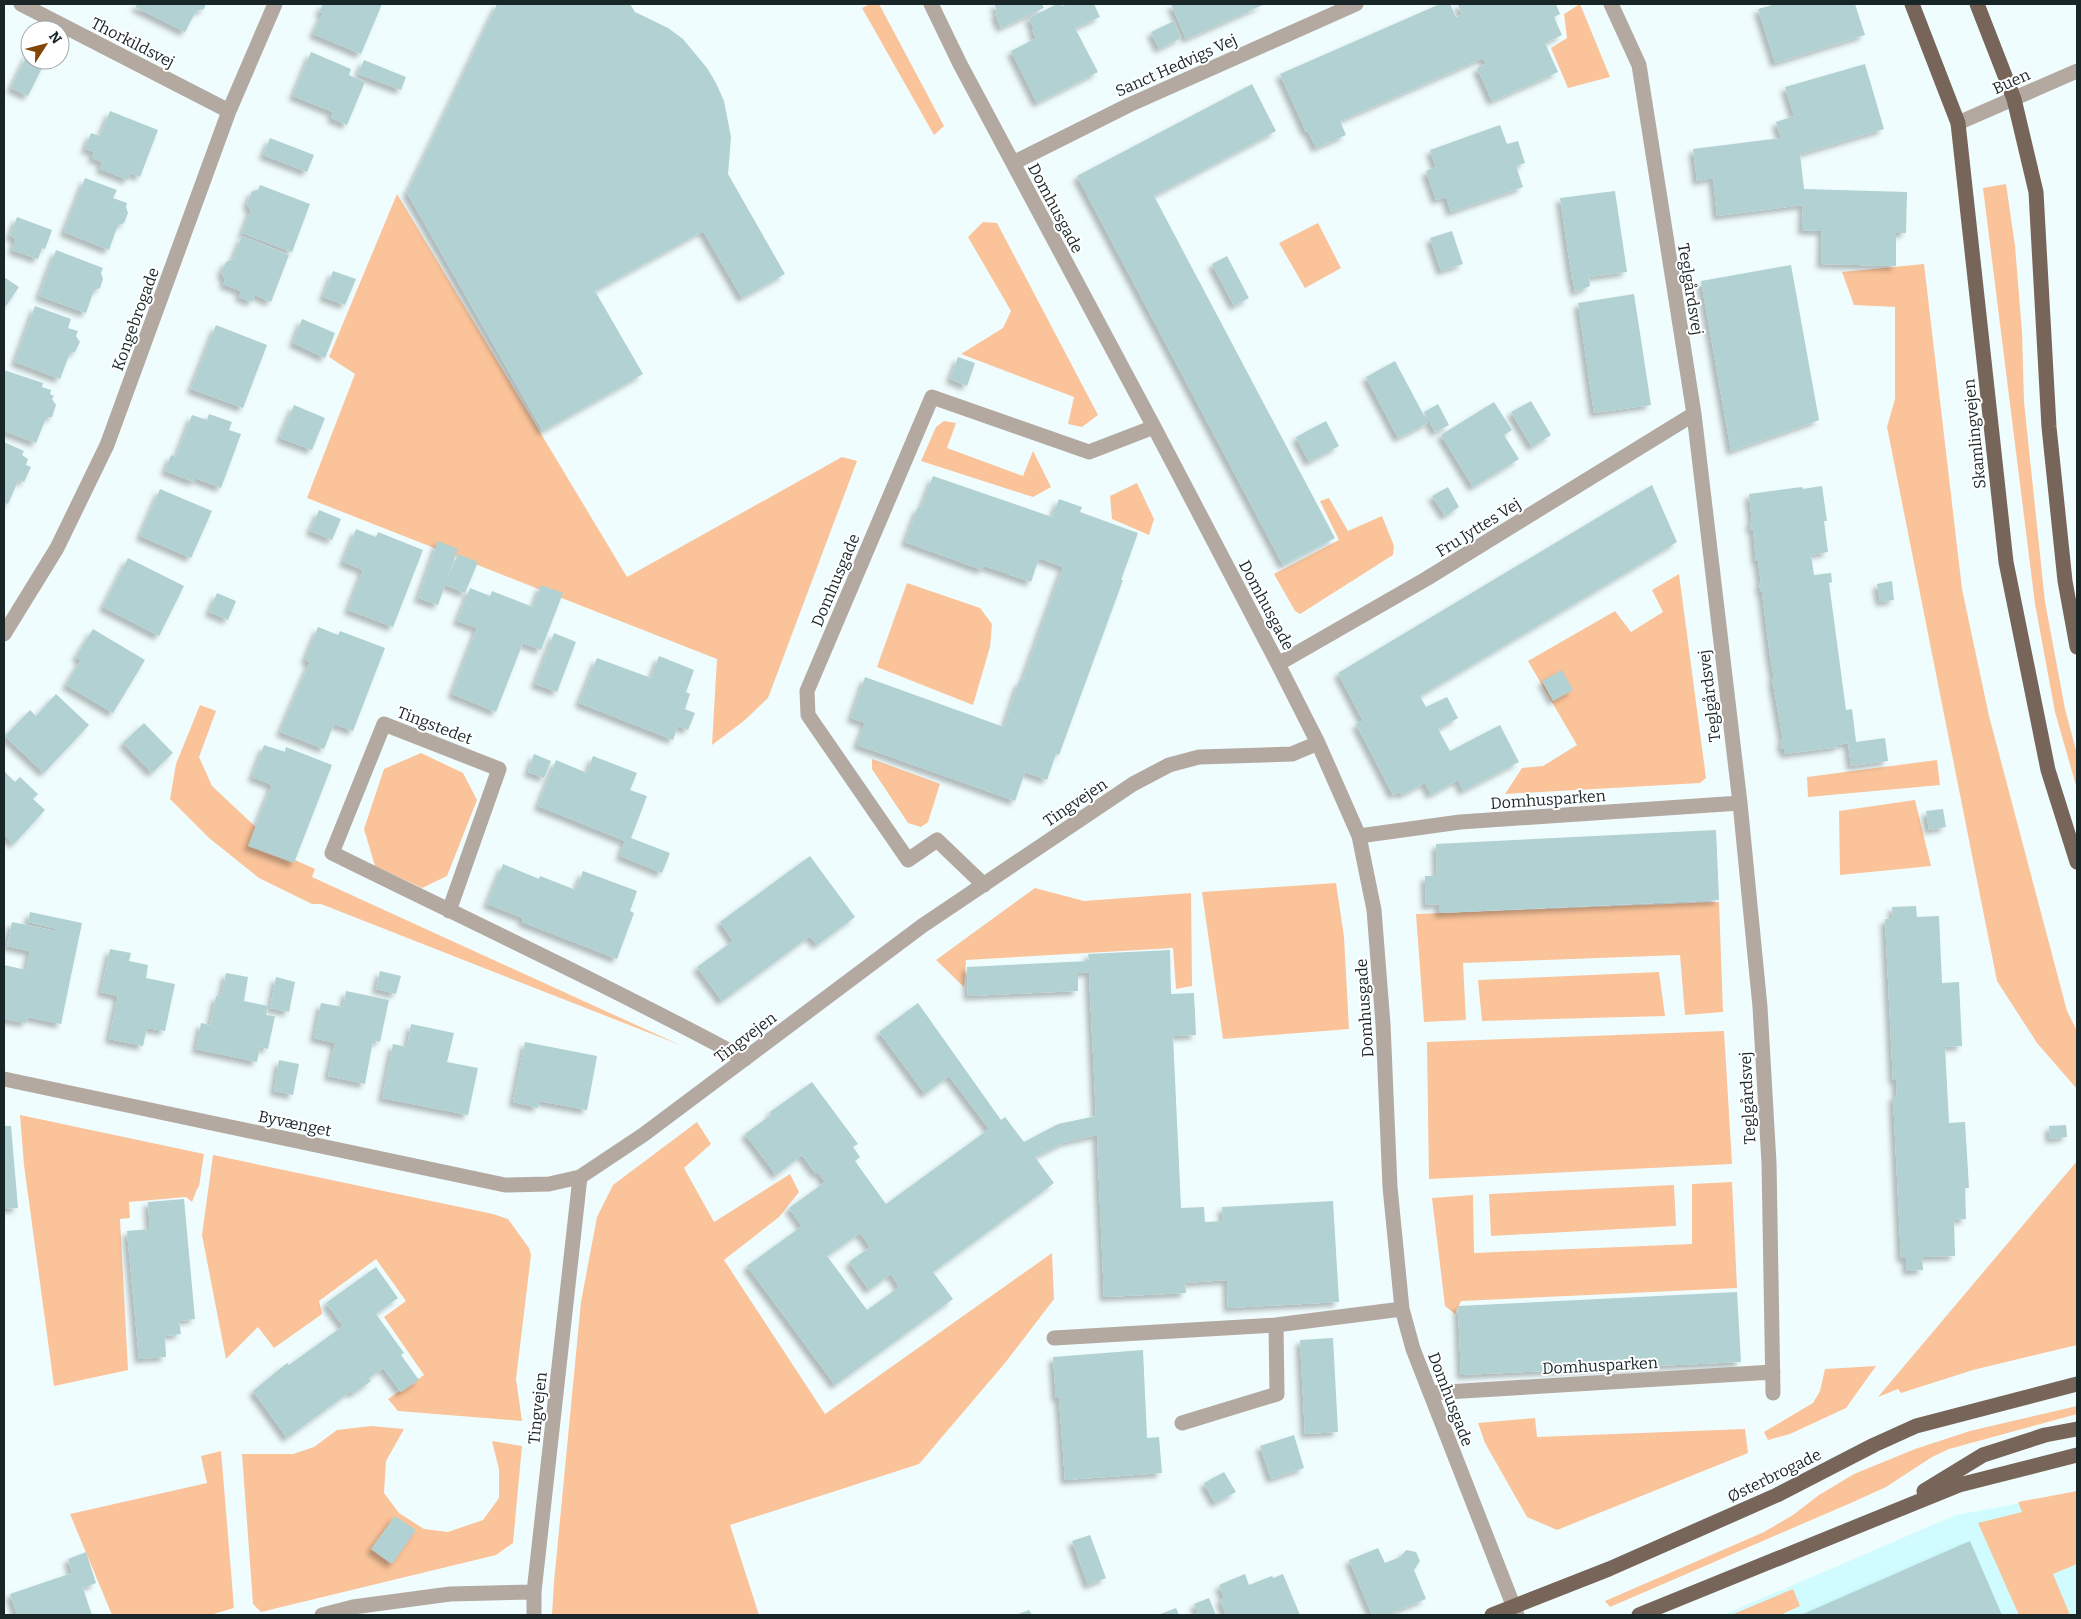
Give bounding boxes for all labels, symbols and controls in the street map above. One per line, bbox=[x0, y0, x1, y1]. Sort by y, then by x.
street label: Thorkildsvej bbox=[88, 13, 178, 72]
north arrow bbox=[20, 20, 70, 70]
text: N bbox=[45, 28, 65, 47]
street label: Sanct Hedvigs Vej bbox=[1113, 30, 1240, 101]
street label: Buen bbox=[1990, 65, 2033, 98]
street label: Domhusgade bbox=[1024, 160, 1087, 256]
street label: Teglgårdsvej bbox=[1674, 242, 1707, 336]
street label: Kongebrogade bbox=[108, 265, 163, 373]
street label: Skamlingvejen bbox=[1959, 378, 1990, 490]
street label: Fru Jyttes Vej bbox=[1432, 494, 1524, 561]
street label: Domhusgade bbox=[807, 531, 864, 630]
street label: Domhusgade bbox=[1235, 557, 1298, 653]
street label: Teglgårdsvej bbox=[1694, 649, 1725, 743]
street label: Tingstedet bbox=[395, 702, 475, 749]
street label: Tingvejen bbox=[1040, 774, 1111, 831]
street label: Domhusparken bbox=[1490, 786, 1606, 813]
street label: Domhusgade bbox=[1352, 958, 1377, 1058]
street label: Tingvejen bbox=[711, 1008, 780, 1067]
street label: Teglgårdsvej bbox=[1736, 1051, 1759, 1145]
street label: Byvænget bbox=[257, 1106, 333, 1141]
street label: Domhusgade bbox=[1424, 1350, 1477, 1449]
street label: Domhusparken bbox=[1542, 1353, 1658, 1378]
street label: Tingvejen bbox=[524, 1371, 551, 1445]
street label: Østerbrogade bbox=[1724, 1445, 1824, 1506]

